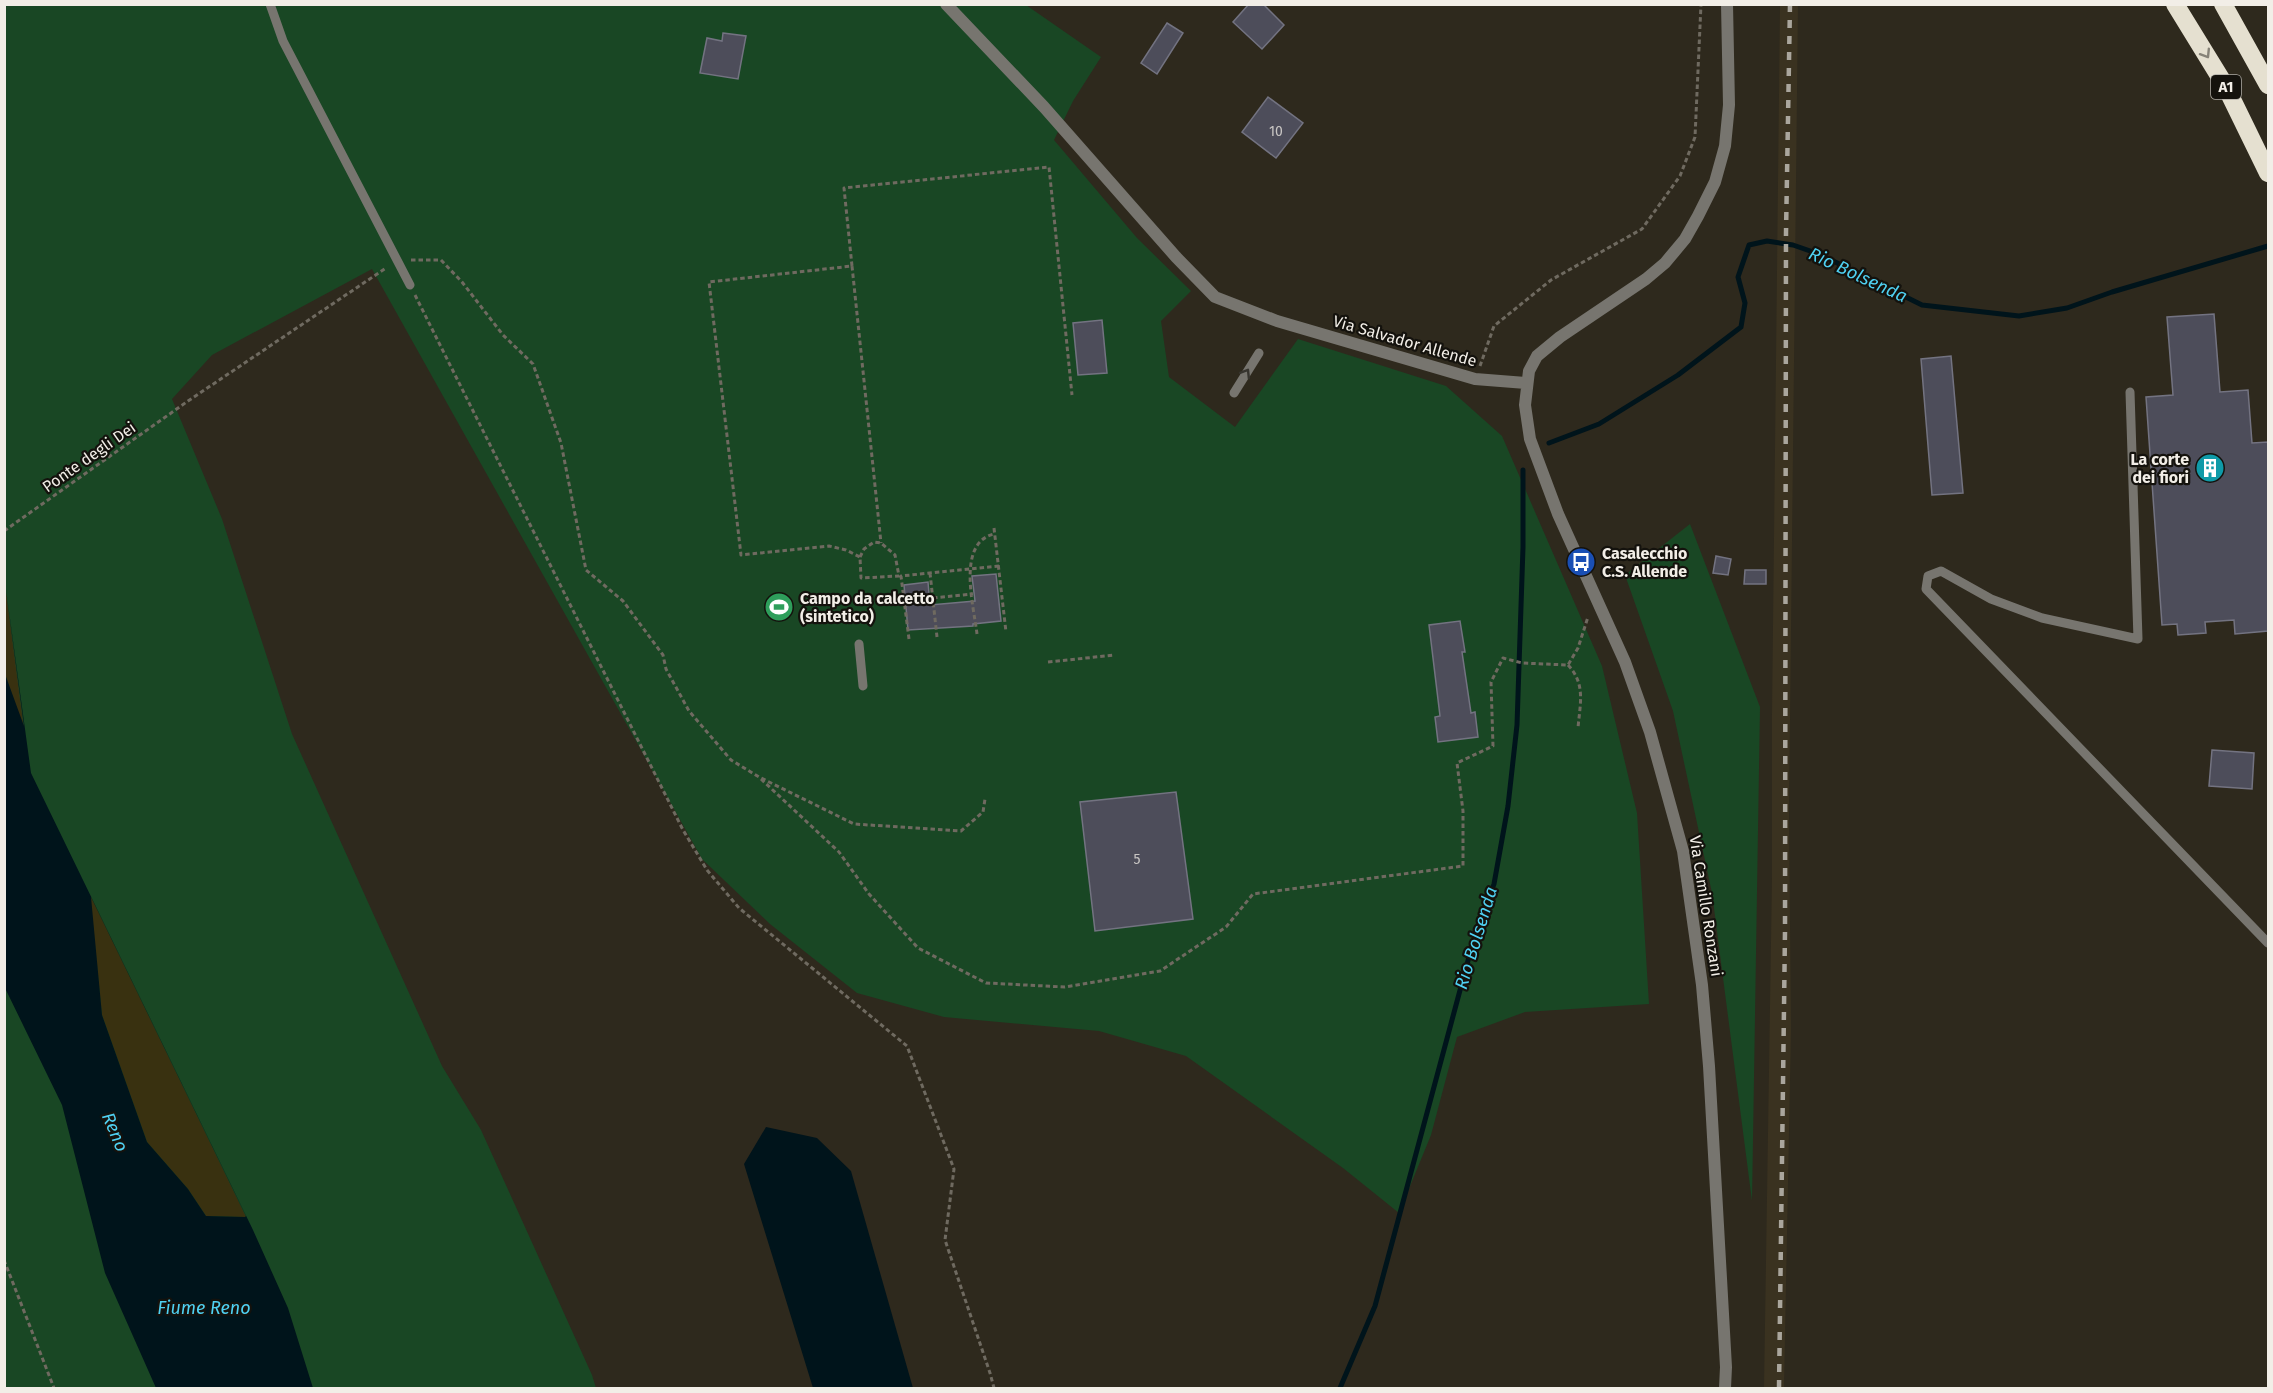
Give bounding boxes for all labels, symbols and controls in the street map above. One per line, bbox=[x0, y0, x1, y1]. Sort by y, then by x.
one-way arrow bbox=[2198, 48, 2210, 58]
road number: A1 bbox=[2211, 75, 2241, 99]
house number: 10 bbox=[1269, 123, 1283, 140]
water label: Rio Bolsenda bbox=[1805, 243, 1911, 307]
street label: Via Salvador Allende bbox=[1331, 311, 1479, 371]
one-way arrow bbox=[1239, 368, 1250, 379]
street label: Ponte degli Dei bbox=[39, 418, 139, 496]
place label: La corte dei fiori bbox=[2131, 450, 2189, 487]
building icon: La corte dei fiori bbox=[2194, 452, 2226, 484]
place label: Casalecchio C.S. Allende bbox=[1602, 544, 1687, 581]
bus stop icon: Casalecchio C.S. Allende bbox=[1565, 546, 1597, 578]
place label: Campo da calcetto (sintetico) bbox=[800, 589, 935, 626]
sports icon: Campo da calcetto (sintetico) bbox=[763, 591, 795, 623]
street label: Via Camillo Ronzani bbox=[1685, 834, 1727, 978]
house number: 5 bbox=[1133, 851, 1141, 868]
water label: Rio Bolsenda bbox=[1450, 884, 1502, 992]
water label: Reno bbox=[97, 1109, 133, 1155]
water label: Fiume Reno bbox=[157, 1297, 251, 1319]

